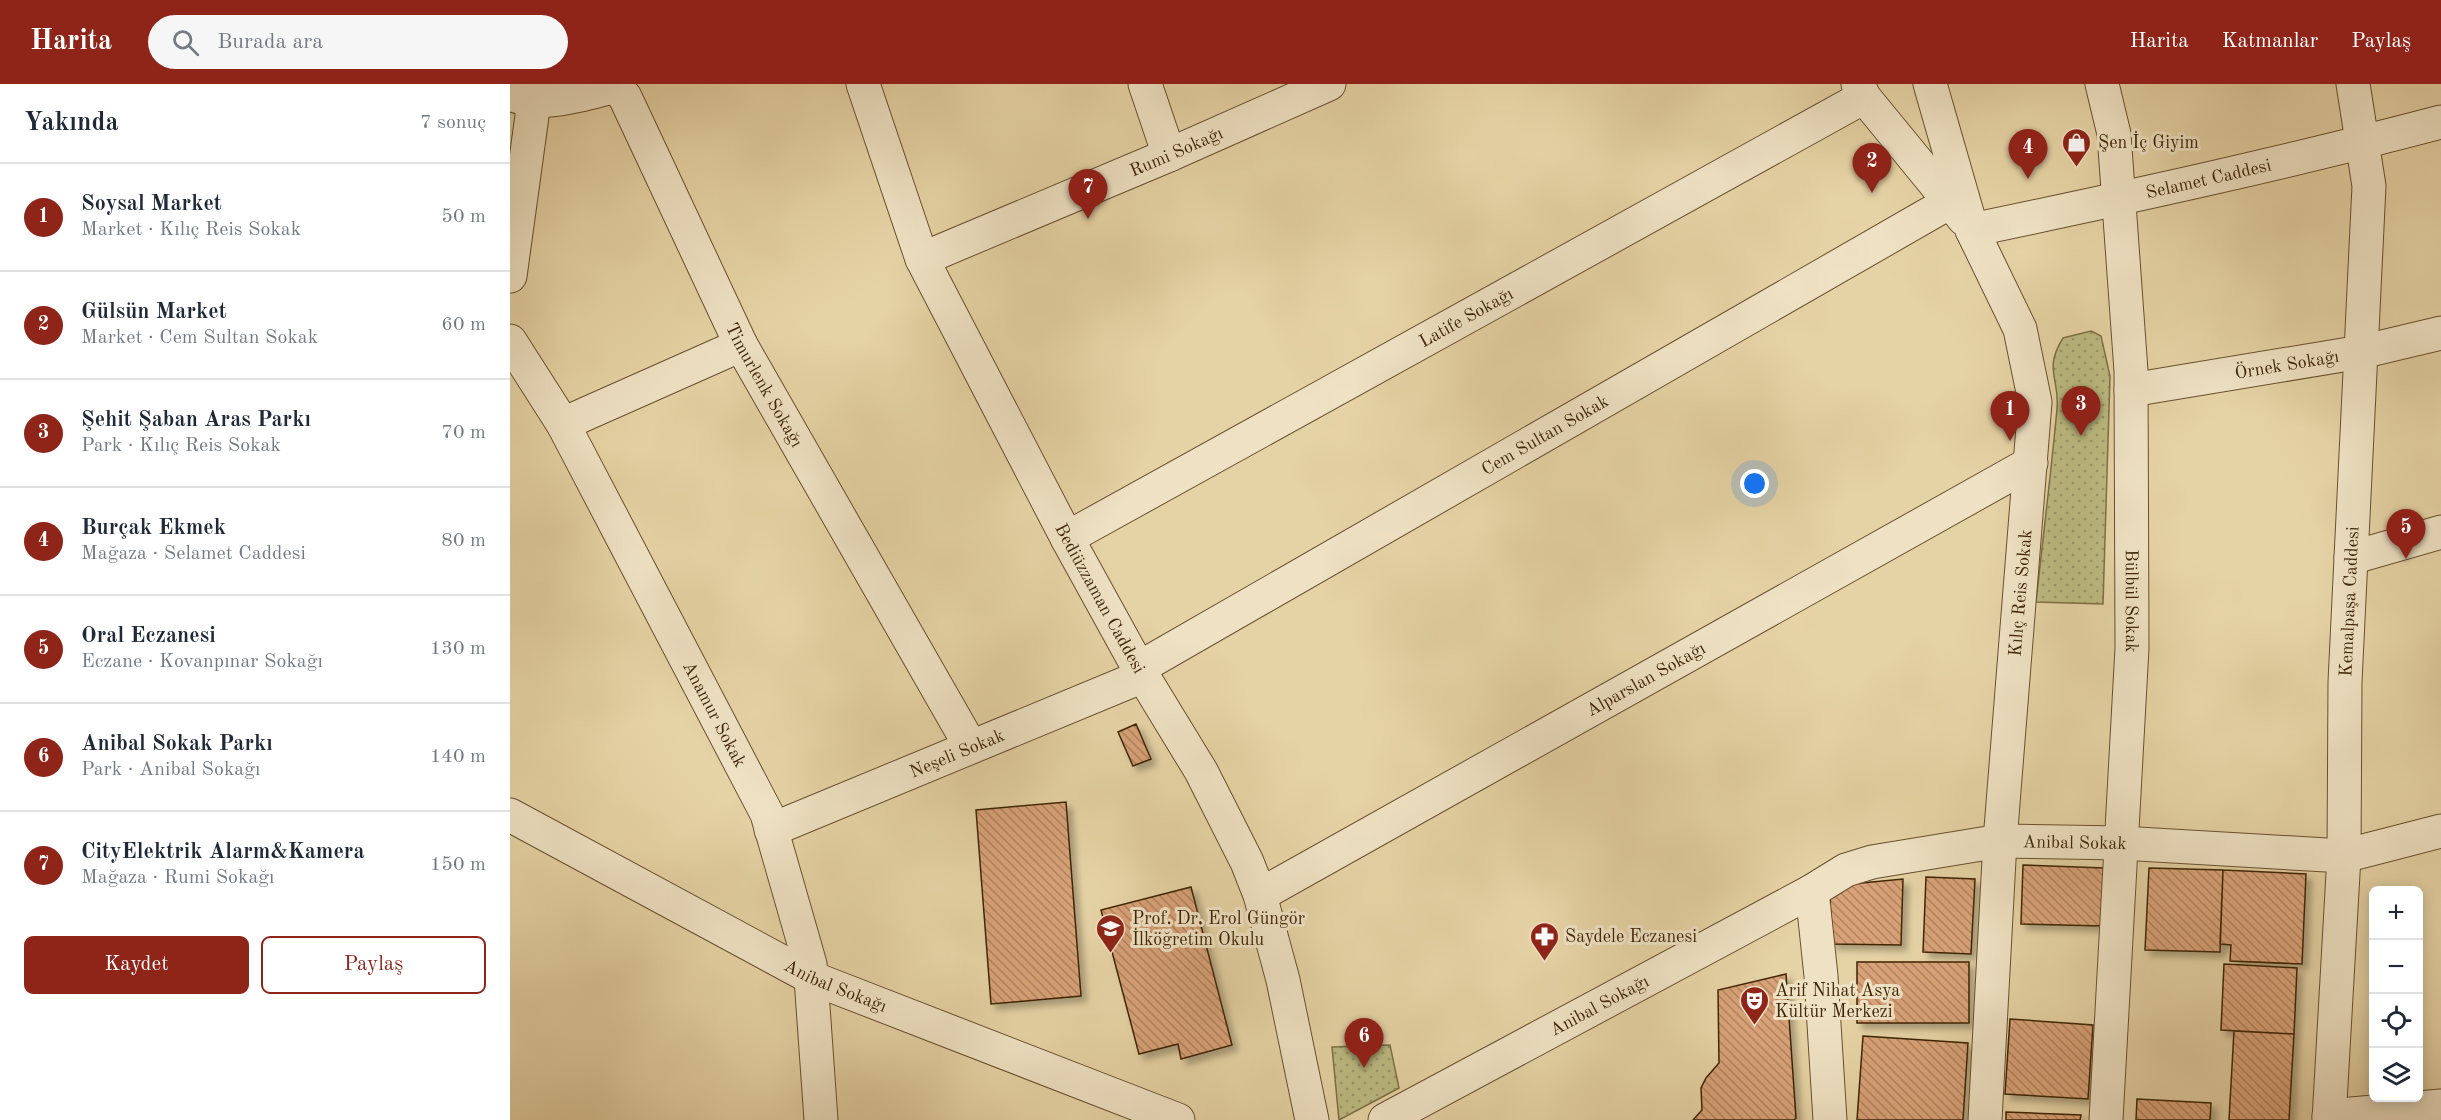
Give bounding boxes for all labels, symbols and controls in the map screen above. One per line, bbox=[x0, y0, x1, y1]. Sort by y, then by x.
search box bbox=[148, 15, 568, 69]
icon: search bbox=[169, 26, 202, 59]
text: Harita bbox=[30, 28, 112, 56]
text: Burada ara bbox=[217, 31, 323, 53]
text: Harita bbox=[2130, 31, 2189, 52]
text: Katmanlar bbox=[2222, 31, 2318, 52]
text: Paylaş bbox=[2351, 31, 2411, 52]
text: Yakında bbox=[24, 110, 119, 136]
text: 7 sonuç bbox=[420, 113, 486, 133]
street label: Rumi Sokağı bbox=[1127, 124, 1226, 180]
shop icon: Şen İç Giyim bbox=[2061, 126, 2093, 168]
pin: 4 bbox=[2008, 130, 2048, 179]
place label: Şen İç Giyim bbox=[2098, 131, 2199, 152]
pin: 2 bbox=[1852, 144, 1892, 193]
street label: Selamet Caddesi bbox=[2144, 157, 2273, 202]
pin: 7 bbox=[1068, 170, 1108, 219]
text: Soysal Market bbox=[81, 193, 222, 215]
text: 1 bbox=[38, 207, 49, 227]
text: 50 m bbox=[441, 207, 486, 227]
text: Market · Kılıç Reis Sokak bbox=[81, 220, 301, 240]
street label: Latife Sokağı bbox=[1416, 285, 1517, 351]
text: Gülsün Market bbox=[81, 301, 227, 323]
text: 2 bbox=[38, 315, 49, 335]
text: 60 m bbox=[441, 315, 486, 335]
street label: Timurlenk Sokağı bbox=[722, 320, 806, 451]
text: Market · Cem Sultan Sokak bbox=[81, 328, 318, 348]
street label: Örnek Sokağı bbox=[2233, 348, 2341, 383]
pin: 3 bbox=[2062, 386, 2100, 436]
street label: Cem Sultan Sokak bbox=[1479, 392, 1612, 479]
pin: 1 bbox=[1990, 392, 2030, 441]
text: Şehit Şaban Aras Parkı bbox=[81, 409, 311, 431]
text: 3 bbox=[38, 423, 49, 443]
text: 70 m bbox=[441, 423, 486, 443]
text: Park · Kılıç Reis Sokak bbox=[81, 436, 281, 456]
your location bbox=[1740, 469, 1769, 498]
pin: 5 bbox=[2386, 510, 2426, 559]
text: Burçak Ekmek bbox=[81, 517, 226, 539]
street label: Bediüzzaman Caddesi bbox=[1051, 521, 1148, 677]
street label: Kemalpaşa Caddesi bbox=[2337, 526, 2363, 677]
street label: Kılıç Reis Sokak bbox=[2006, 529, 2036, 657]
text: 4 bbox=[38, 531, 49, 551]
text: 80 m bbox=[441, 531, 486, 551]
text: Mağaza · Selamet Caddesi bbox=[81, 544, 306, 564]
street label: Bülbül Sokak bbox=[2122, 549, 2140, 653]
text: Oral Eczanesi bbox=[81, 625, 216, 647]
text: 5 bbox=[38, 639, 49, 659]
text: 130 m bbox=[430, 639, 486, 659]
street label: Alparslan Sokağı bbox=[1583, 639, 1709, 720]
text: Eczane · Kovanpınar Sokağı bbox=[81, 652, 323, 672]
street label: Anamur Sokak bbox=[679, 659, 749, 770]
street label: Neşeli Sokak bbox=[907, 726, 1007, 782]
text: Anibal Sokak Parkı bbox=[81, 733, 273, 755]
text: 6 bbox=[38, 747, 49, 767]
text: 140 m bbox=[430, 747, 486, 767]
text: Park · Anibal Sokağı bbox=[81, 760, 260, 780]
street label: Anibal Sokak bbox=[2022, 833, 2127, 853]
text: CityElektrik Alarm&Kamera bbox=[81, 841, 365, 863]
text: 7 bbox=[38, 855, 49, 875]
text: 150 m bbox=[430, 855, 486, 875]
text: Mağaza · Rumi Sokağı bbox=[81, 868, 274, 888]
map controls bbox=[2369, 886, 2423, 1102]
button: + bbox=[2369, 886, 2423, 940]
place label: Prof. Dr. Erol Güngör İlköğretim Okulu bbox=[1132, 910, 1306, 949]
school or university icon: Prof. Dr. Erol Güngör İlköğretim Okulu bbox=[1095, 912, 1127, 954]
pharmacy icon: Saydele Eczanesi bbox=[1528, 920, 1560, 962]
place label: Saydele Eczanesi bbox=[1565, 928, 1697, 946]
button: Kaydet bbox=[24, 936, 249, 994]
button: Paylaş bbox=[261, 936, 486, 994]
button: − bbox=[2369, 940, 2423, 994]
street label: Anibal Sokağı bbox=[781, 957, 889, 1016]
street label: Anibal Sokağı bbox=[1547, 972, 1652, 1040]
place label: Arif Nihat Asya Kültür Merkezi bbox=[1775, 982, 1900, 1021]
theatre icon: Arif Nihat Asya Kültür Merkezi bbox=[1738, 984, 1770, 1026]
button: locate bbox=[2369, 994, 2423, 1048]
pin: 6 bbox=[1344, 1018, 1384, 1068]
button: layers bbox=[2369, 1048, 2423, 1102]

